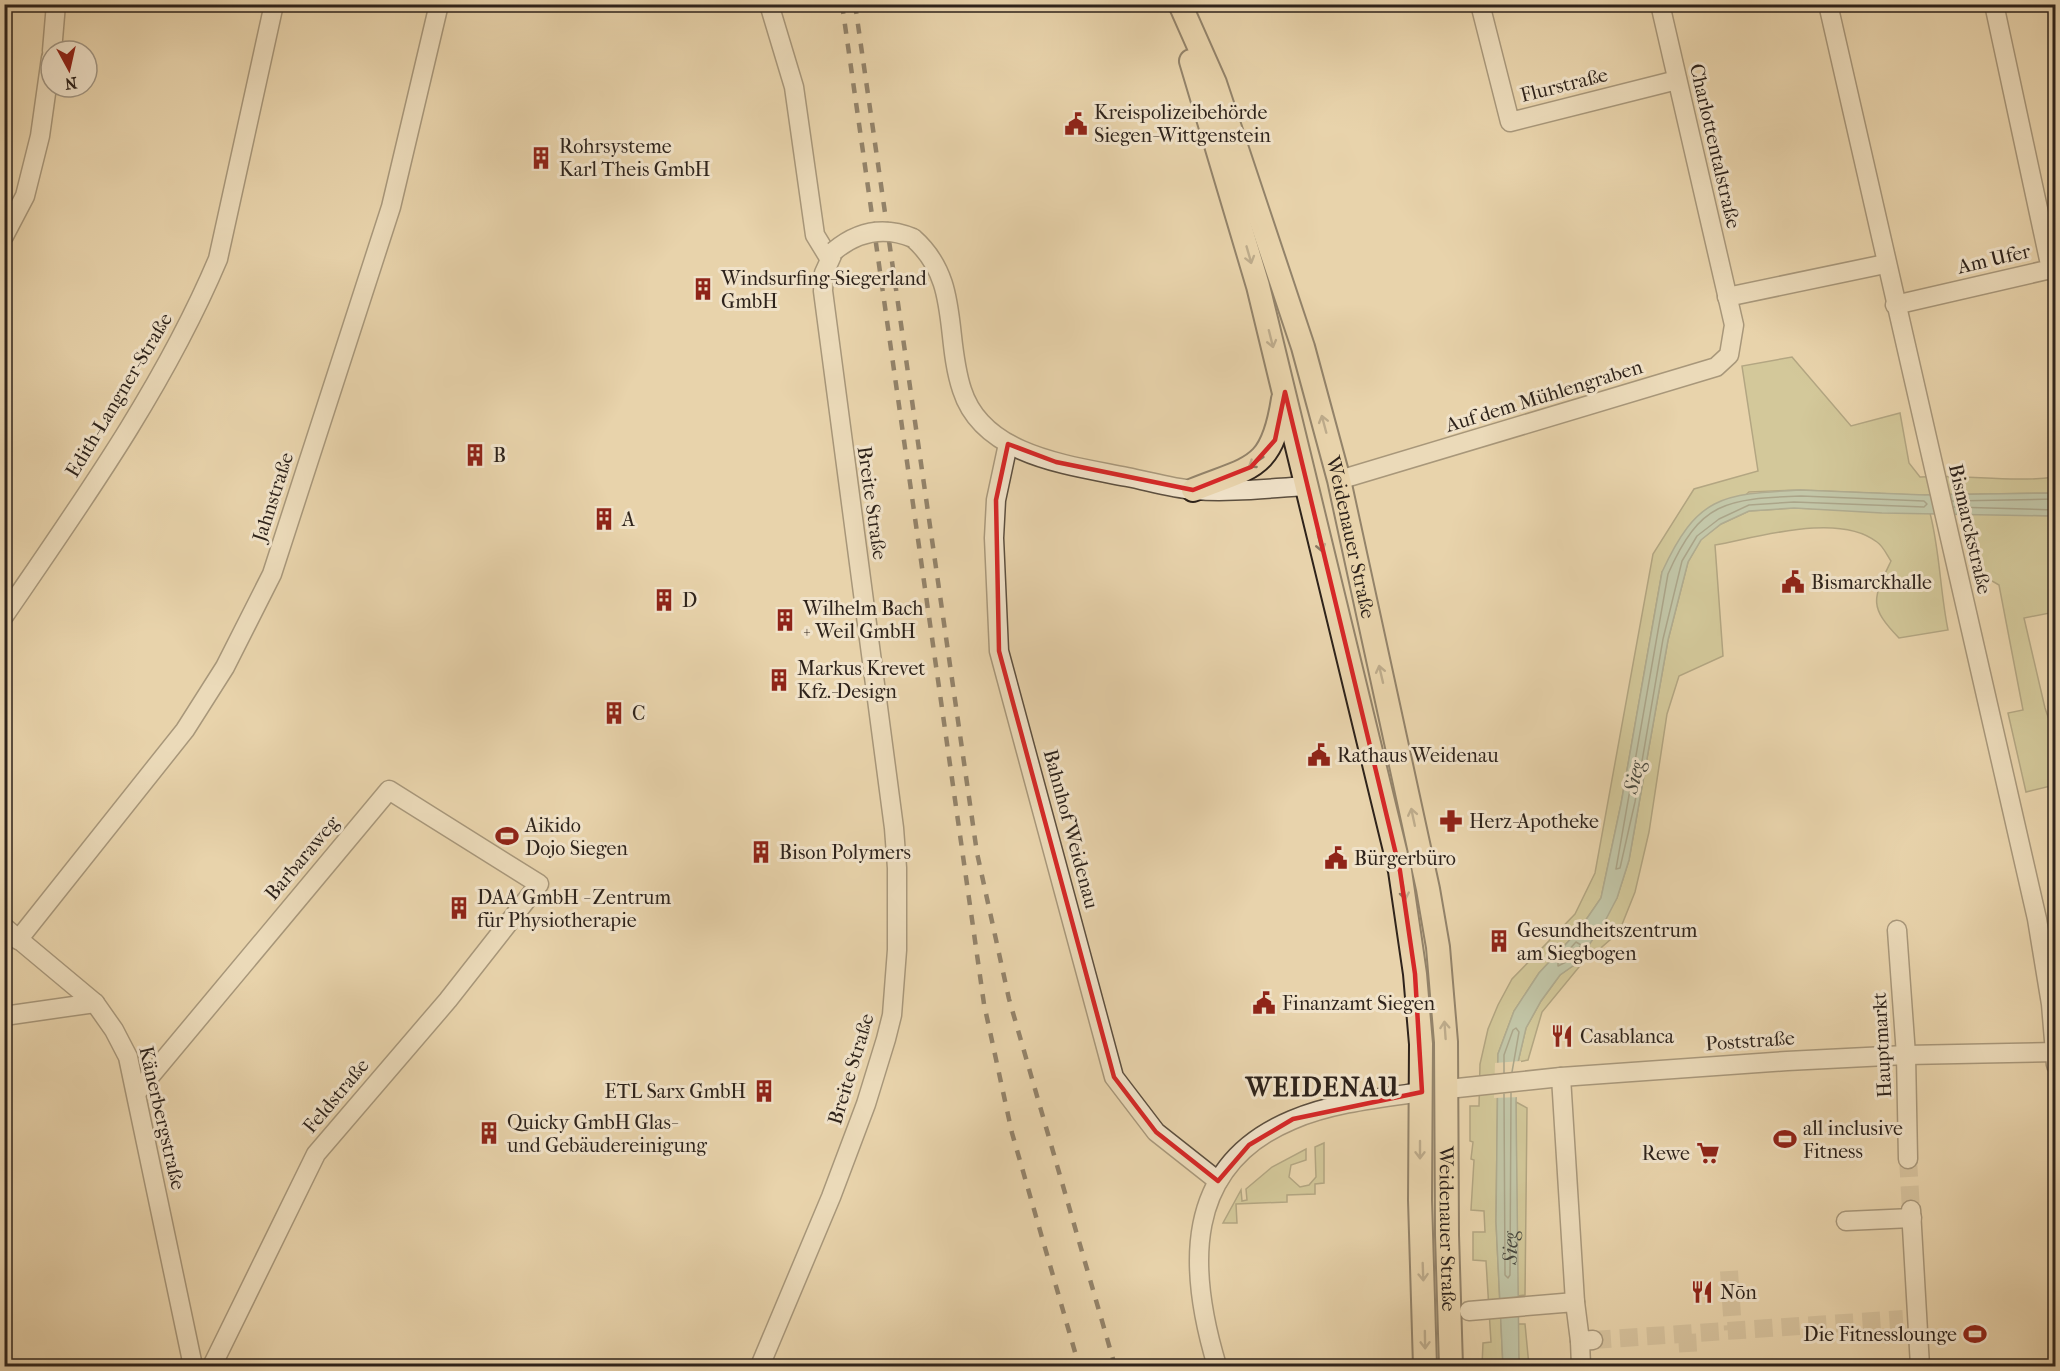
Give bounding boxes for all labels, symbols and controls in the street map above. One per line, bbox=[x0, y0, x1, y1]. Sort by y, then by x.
north arrow bbox=[39, 39, 99, 99]
street label: Charlottentalstraße bbox=[1685, 61, 1745, 231]
street label: Flurstraße bbox=[1518, 63, 1610, 107]
text: N bbox=[63, 73, 78, 94]
place label: Kreispolizeibehörde Siegen-Wittgenstein bbox=[1094, 101, 1271, 147]
public building icon: Kreispolizeibehörde Siegen-Wittgenstein bbox=[1063, 111, 1089, 137]
place label: Rohrsysteme Karl Theis GmbH bbox=[559, 135, 711, 181]
building icon: Rohrsysteme Karl Theis GmbH bbox=[528, 145, 554, 171]
street label: Am Ufer bbox=[1954, 239, 2033, 279]
one-way arrow bbox=[1244, 245, 1255, 264]
place label: Windsurfing-Siegerland GmbH bbox=[720, 267, 928, 313]
building icon: Windsurfing-Siegerland GmbH bbox=[690, 276, 716, 302]
street label: Edith-Langner-Straße bbox=[61, 309, 177, 481]
one-way arrow bbox=[1266, 329, 1278, 348]
street label: Auf dem Mühlengraben bbox=[1442, 355, 1646, 437]
one-way arrow bbox=[1318, 415, 1329, 434]
building icon: B bbox=[462, 442, 488, 468]
place label: B bbox=[493, 444, 506, 467]
street label: Breite Straße bbox=[853, 445, 891, 561]
street label: Jahnstraße bbox=[247, 449, 298, 546]
street label: Weidenauer Straße bbox=[1321, 453, 1380, 621]
one-way arrow bbox=[1247, 456, 1264, 469]
street label: Bismarckstraße bbox=[1944, 462, 1996, 596]
building icon: A bbox=[591, 506, 617, 532]
place label: A bbox=[621, 508, 636, 531]
one-way arrow bbox=[1315, 533, 1327, 552]
public building icon: Bismarckhalle bbox=[1780, 569, 1806, 595]
place label: Bismarckhalle bbox=[1811, 571, 1932, 594]
building icon: D bbox=[651, 587, 677, 613]
place label: D bbox=[682, 589, 697, 612]
place label: Wilhelm Bach + Weil GmbH bbox=[802, 597, 924, 643]
building icon: Wilhelm Bach + Weil GmbH bbox=[772, 607, 798, 633]
place label: Markus Krevet Kfz.-Design bbox=[797, 657, 925, 703]
one-way arrow bbox=[1374, 665, 1386, 684]
building icon: Markus Krevet Kfz.-Design bbox=[766, 667, 792, 693]
building icon: C bbox=[601, 700, 627, 726]
place label: C bbox=[632, 702, 645, 725]
public building icon: Rathaus Weidenau bbox=[1306, 742, 1332, 768]
place label: Rathaus Weidenau bbox=[1337, 744, 1499, 767]
street label: Bahnhof Weidenau bbox=[1039, 747, 1104, 912]
water label: Sieg bbox=[1618, 757, 1650, 797]
one-way arrow bbox=[1407, 808, 1418, 827]
pharmacy icon: Herz-Apotheke bbox=[1438, 808, 1464, 834]
place label: Herz-Apotheke bbox=[1469, 810, 1599, 833]
street label: Barbaraweg bbox=[260, 811, 344, 905]
place label: Aikido Dojo Siegen bbox=[524, 814, 628, 860]
sports icon: Aikido Dojo Siegen bbox=[494, 823, 520, 849]
building icon: Bison Polymers bbox=[748, 839, 774, 865]
place label: Bison Polymers bbox=[779, 841, 911, 864]
public building icon: Bürgerbüro bbox=[1323, 845, 1349, 871]
place label: Bürgerbüro bbox=[1354, 847, 1456, 870]
one-way arrow bbox=[1398, 881, 1409, 901]
place label: DAA GmbH - Zentrum für Physiotherapie bbox=[477, 886, 671, 932]
building icon: DAA GmbH - Zentrum für Physiotherapie bbox=[446, 895, 472, 921]
place label: Gesundheitszentrum am Siegbogen bbox=[1517, 919, 1698, 965]
building icon: Gesundheitszentrum am Siegbogen bbox=[1486, 928, 1512, 954]
public building icon: Finanzamt Siegen bbox=[1251, 990, 1277, 1016]
street label: Hauptmarkt bbox=[1868, 991, 1896, 1099]
place label: Finanzamt Siegen bbox=[1282, 992, 1436, 1015]
street label: Breite Straße bbox=[823, 1011, 879, 1127]
one-way arrow bbox=[1440, 1021, 1451, 1041]
restaurant icon: Casablanca bbox=[1549, 1023, 1575, 1049]
place label: Casablanca bbox=[1580, 1025, 1675, 1048]
street label: Poststraße bbox=[1705, 1026, 1796, 1056]
street label: Känerbergstraße bbox=[134, 1044, 190, 1192]
street label: Feldstraße bbox=[298, 1054, 374, 1138]
district label: WEIDENAU bbox=[1245, 1072, 1400, 1103]
building icon: ETL Sarx GmbH bbox=[751, 1078, 777, 1104]
place label: ETL Sarx GmbH bbox=[604, 1080, 746, 1103]
place label: Quicky GmbH Glas- und Gebäudereinigung bbox=[506, 1111, 707, 1157]
place label: all inclusive Fitness bbox=[1803, 1117, 1903, 1163]
building icon: Quicky GmbH Glas- und Gebäudereinigung bbox=[476, 1120, 502, 1146]
sports icon: all inclusive Fitness bbox=[1772, 1126, 1798, 1152]
one-way arrow bbox=[1414, 1140, 1426, 1160]
supermarket icon: Rewe bbox=[1695, 1140, 1721, 1166]
place label: Rewe bbox=[1642, 1142, 1690, 1165]
street label: Weidenauer Straße bbox=[1435, 1145, 1461, 1312]
water label: Sieg bbox=[1498, 1230, 1522, 1265]
one-way arrow bbox=[1417, 1262, 1428, 1282]
restaurant icon: Nōn bbox=[1689, 1279, 1715, 1305]
place label: Nōn bbox=[1720, 1281, 1757, 1304]
sports icon: Die Fitnesslounge bbox=[1962, 1321, 1988, 1347]
place label: Die Fitnesslounge bbox=[1803, 1323, 1957, 1346]
one-way arrow bbox=[1419, 1329, 1431, 1349]

